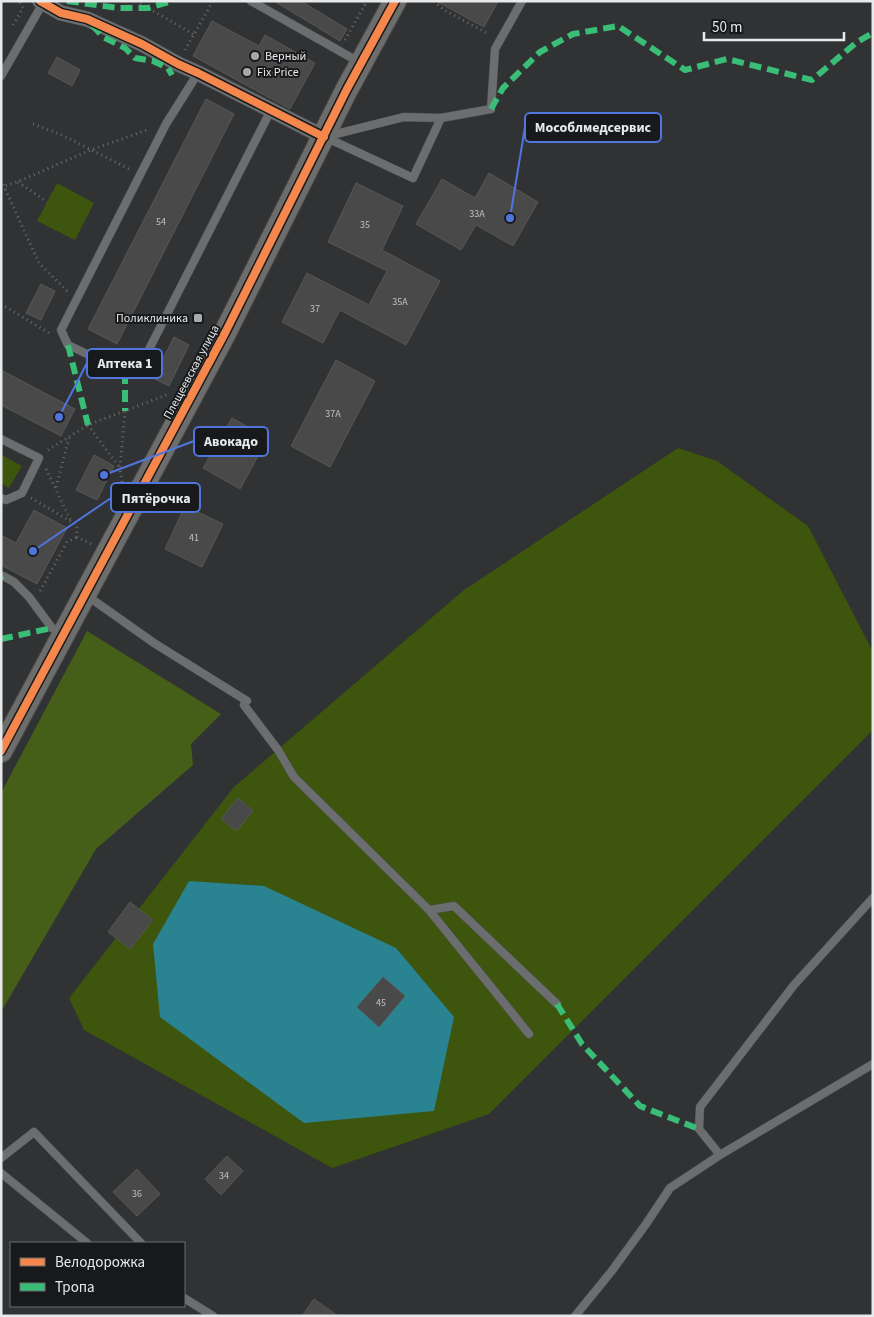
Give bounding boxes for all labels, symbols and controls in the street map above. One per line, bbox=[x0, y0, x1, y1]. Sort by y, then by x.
scale bar bbox=[704, 10, 844, 42]
text: 50 m bbox=[712, 17, 742, 38]
place label: Верный bbox=[265, 48, 306, 65]
marker: Верный bbox=[249, 50, 261, 62]
place label: Fix Price bbox=[257, 64, 299, 81]
marker: Fix Price bbox=[241, 66, 253, 78]
callout: Мособлмедсервис bbox=[525, 113, 661, 142]
text: Мособлмедсервис bbox=[535, 118, 652, 138]
house number: 33А bbox=[469, 207, 485, 221]
house number: 54 bbox=[156, 215, 166, 229]
house number: 35 bbox=[360, 218, 370, 232]
house number: 35А bbox=[392, 295, 408, 309]
house number: 37 bbox=[310, 302, 320, 316]
place label: Поликлиника bbox=[116, 310, 188, 327]
marker: Поликлиника bbox=[192, 312, 204, 324]
street label: Плещеевская улица bbox=[159, 322, 223, 422]
callout: Аптека 1 bbox=[87, 349, 162, 378]
text: Аптека 1 bbox=[96, 354, 153, 374]
house number: 37А bbox=[325, 407, 341, 421]
callout: Авокадо bbox=[194, 427, 268, 456]
text: Авокадо bbox=[203, 432, 258, 452]
callout: Пятёрочка bbox=[111, 483, 200, 512]
text: Пятёрочка bbox=[121, 489, 191, 509]
house number: 41 bbox=[189, 531, 199, 545]
house number: 45 bbox=[376, 996, 386, 1010]
house number: 34 bbox=[219, 1169, 229, 1183]
house number: 36 bbox=[132, 1187, 142, 1201]
legend bbox=[10, 1242, 185, 1307]
text: Велодорожка bbox=[55, 1252, 145, 1273]
text: Тропа bbox=[55, 1277, 95, 1298]

